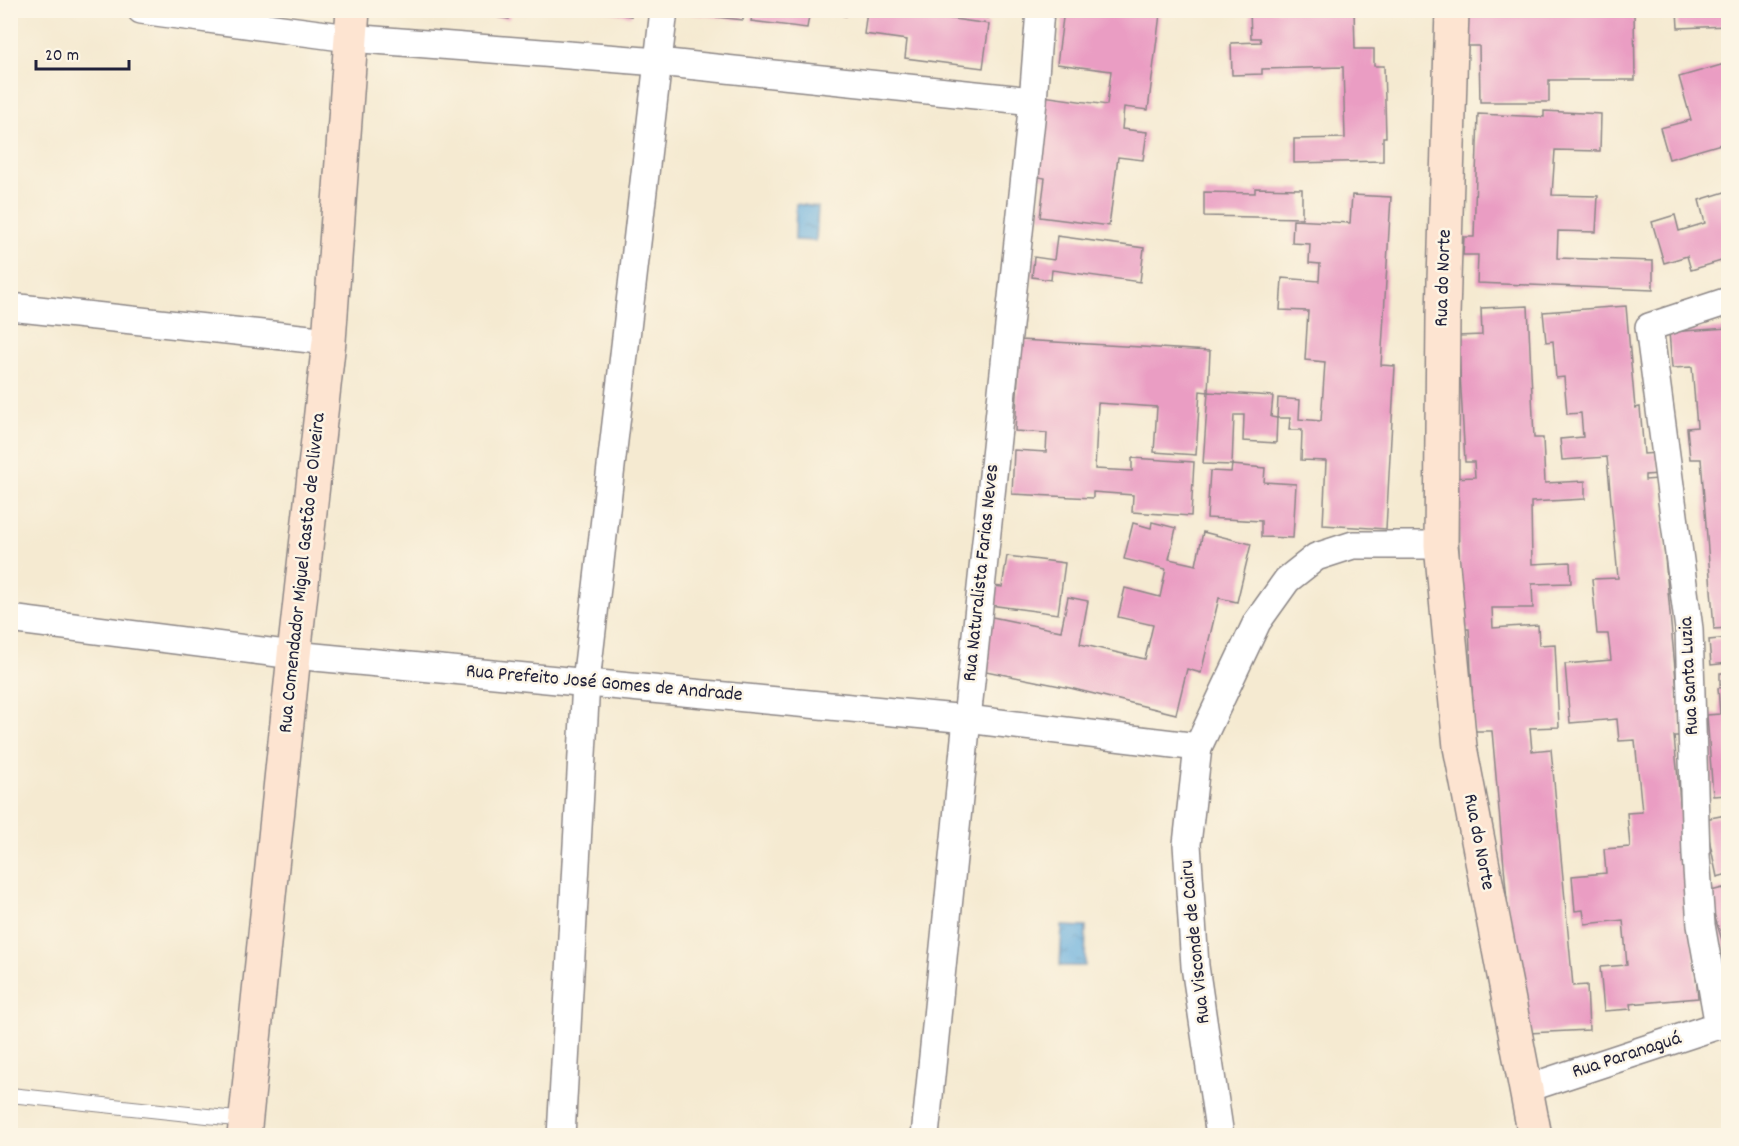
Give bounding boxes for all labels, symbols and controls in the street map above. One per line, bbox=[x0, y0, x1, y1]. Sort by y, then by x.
scale bar bbox=[36, 33, 129, 71]
text: 20 m bbox=[45, 44, 79, 69]
street label: Rua do Norte bbox=[1428, 229, 1460, 327]
street label: Rua Comendador Miguel Gastão de Oliveira bbox=[272, 411, 334, 734]
street label: Rua Naturalista Farias Neves bbox=[957, 463, 1007, 683]
street label: Rua Santa Luzia bbox=[1673, 615, 1707, 736]
street label: Rua Prefeito José Gomes de Andrade bbox=[465, 658, 744, 710]
street label: Rua do Norte bbox=[1455, 791, 1501, 893]
street label: Rua Visconde de Cairu bbox=[1173, 859, 1219, 1025]
street label: Rua Paranaguá bbox=[1569, 1025, 1685, 1087]

